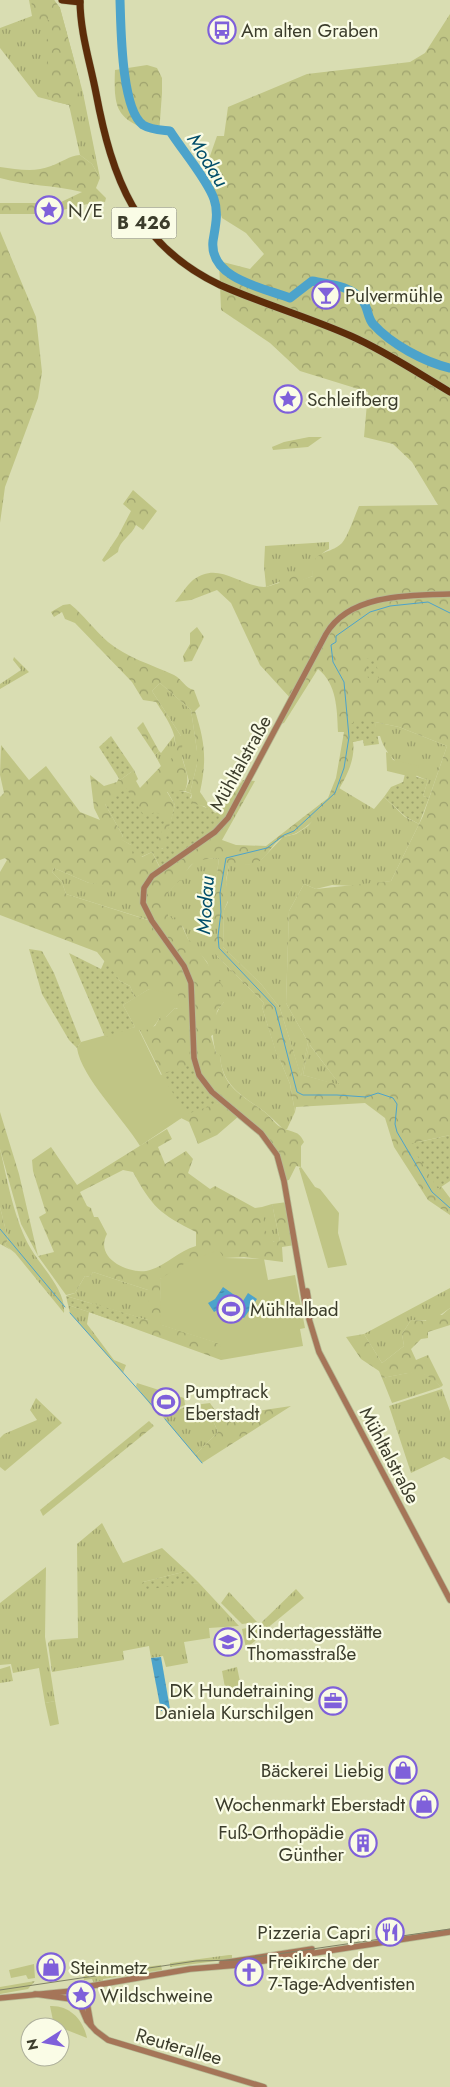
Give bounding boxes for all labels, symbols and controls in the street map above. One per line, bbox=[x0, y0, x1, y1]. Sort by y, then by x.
bus stop icon: Am alten Graben bbox=[207, 15, 237, 45]
place label: Am alten Graben bbox=[241, 17, 379, 44]
water label: Modau bbox=[180, 128, 235, 193]
place icon: N/E bbox=[34, 195, 64, 225]
place label: N/E bbox=[68, 197, 103, 224]
road number: B 426 bbox=[112, 208, 176, 238]
bar icon: Pulvermühle bbox=[311, 280, 341, 310]
place label: Pulvermühle bbox=[345, 282, 443, 309]
place icon: Schleifberg bbox=[273, 384, 303, 414]
place label: Schleifberg bbox=[307, 386, 399, 413]
street label: Mühltalstraße bbox=[203, 710, 278, 816]
water label: Modau bbox=[189, 875, 222, 935]
sports icon: Mühltalbad bbox=[216, 1294, 246, 1324]
place label: Mühltalbad bbox=[250, 1296, 339, 1323]
place label: Pumptrack Eberstadt bbox=[185, 1378, 269, 1427]
sports icon: Pumptrack Eberstadt bbox=[151, 1387, 181, 1417]
street label: Mühltalstraße bbox=[353, 1402, 426, 1509]
place label: Kindertagesstätte Thomasstraße bbox=[247, 1618, 382, 1667]
school or university icon: Kindertagesstätte Thomasstraße bbox=[213, 1627, 243, 1657]
place label: DK Hundetraining Daniela Kurschilgen bbox=[155, 1677, 314, 1726]
office icon: DK Hundetraining Daniela Kurschilgen bbox=[318, 1686, 348, 1716]
shop icon: Bäckerei Liebig bbox=[388, 1755, 418, 1785]
place label: Bäckerei Liebig bbox=[261, 1757, 384, 1784]
shop icon: Wochenmarkt Eberstadt bbox=[409, 1789, 439, 1819]
place label: Wochenmarkt Eberstadt bbox=[215, 1791, 405, 1818]
place label: Fuß-Orthopädie Günther bbox=[218, 1819, 344, 1868]
building icon: Fuß-Orthopädie Günther bbox=[348, 1828, 378, 1858]
restaurant icon: Pizzeria Capri bbox=[375, 1917, 405, 1947]
place label: Pizzeria Capri bbox=[257, 1919, 371, 1946]
place label: Freikirche der 7-Tage-Adventisten bbox=[268, 1948, 415, 1997]
shop icon: Steinmetz bbox=[36, 1952, 66, 1982]
place label: Steinmetz bbox=[70, 1954, 148, 1981]
church icon: Freikirche der 7-Tage-Adventisten bbox=[234, 1957, 264, 1987]
place icon: Wildschweine bbox=[66, 1980, 96, 2010]
place label: Wildschweine bbox=[100, 1982, 213, 2009]
north arrow bbox=[20, 2017, 70, 2067]
street label: Reuterallee bbox=[133, 2021, 225, 2072]
text: N bbox=[21, 2037, 43, 2052]

